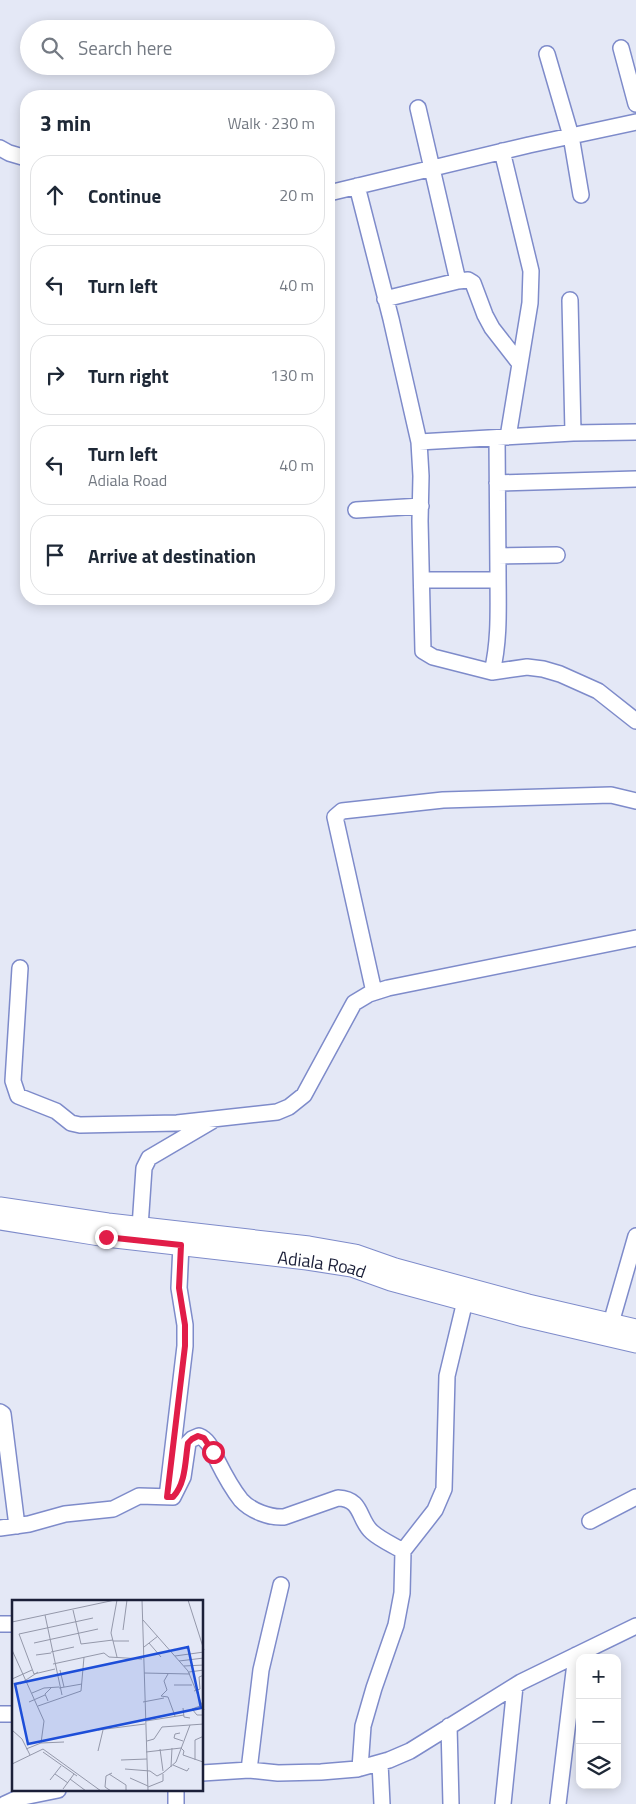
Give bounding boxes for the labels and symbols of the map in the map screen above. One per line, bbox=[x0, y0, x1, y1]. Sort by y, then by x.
route end bbox=[95, 1226, 118, 1249]
street label: Adiala Road bbox=[276, 1243, 370, 1285]
route start bbox=[202, 1441, 225, 1464]
inset map bbox=[12, 1600, 204, 1792]

